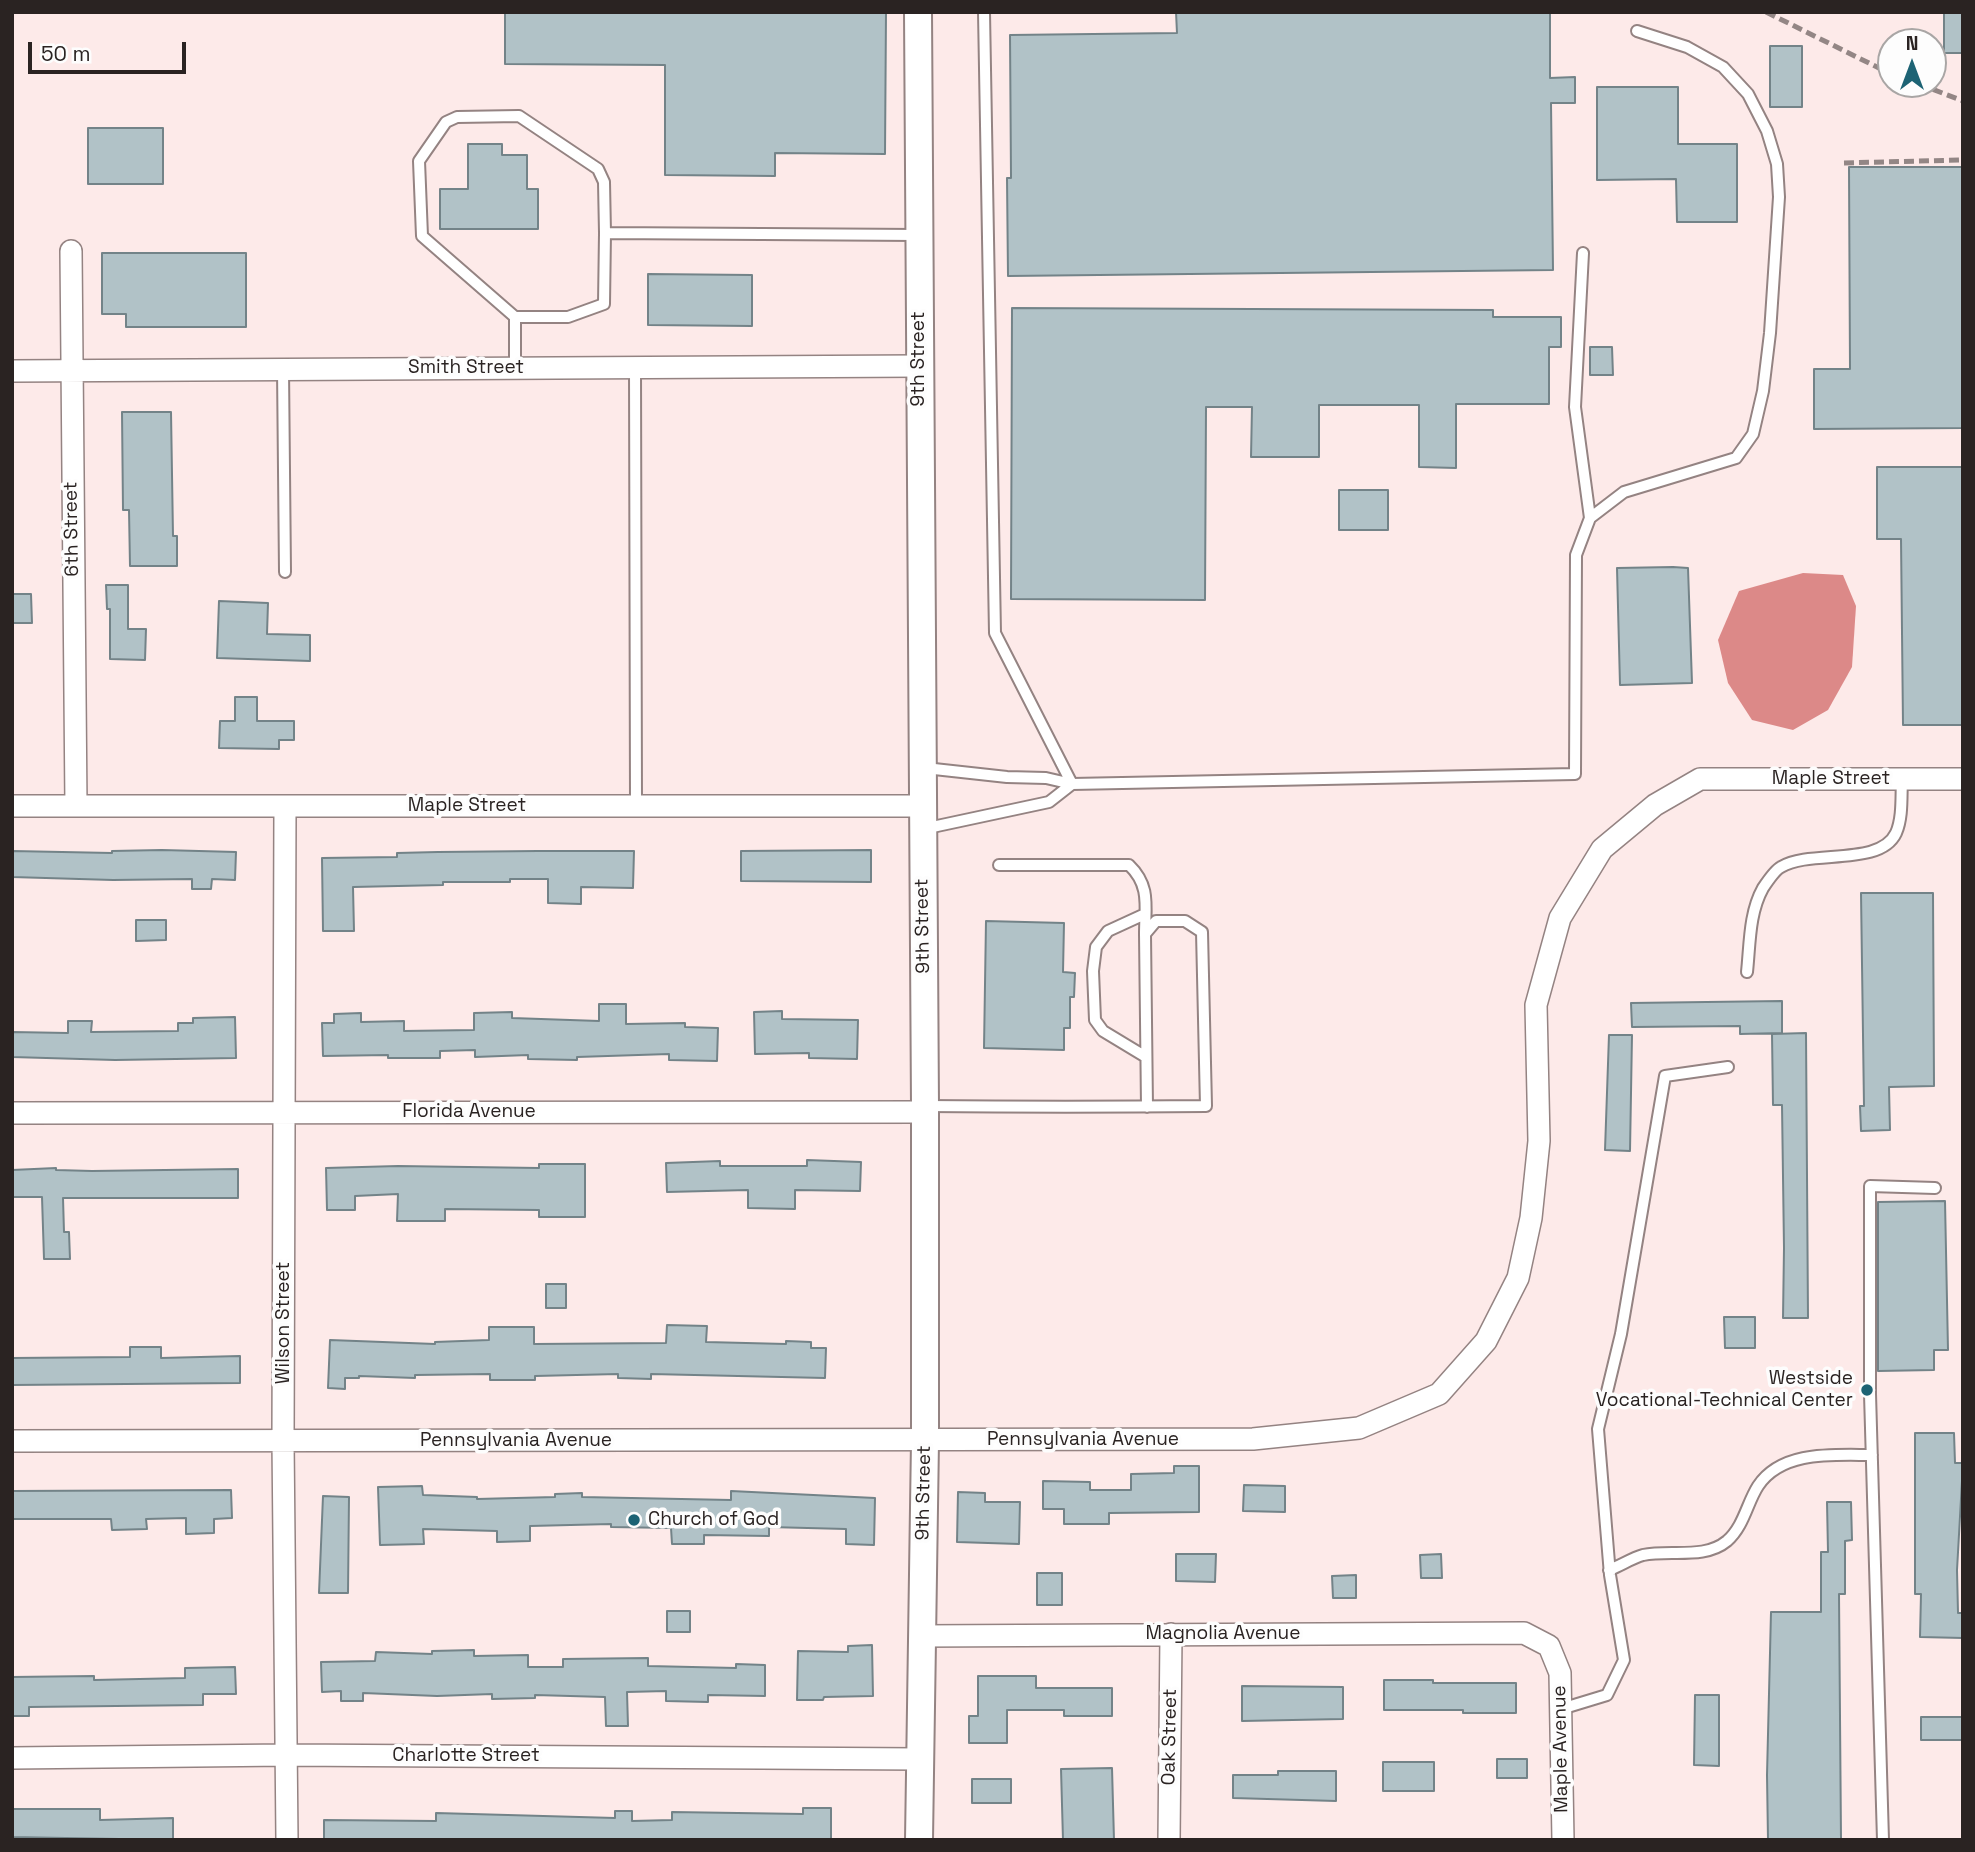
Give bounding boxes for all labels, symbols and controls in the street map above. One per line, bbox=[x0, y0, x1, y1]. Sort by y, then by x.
scale bar bbox=[32, 28, 189, 72]
north arrow bbox=[1877, 28, 1947, 98]
text: N bbox=[1906, 31, 1918, 56]
text: 50 m bbox=[41, 40, 91, 67]
street label: 9th Street bbox=[908, 312, 930, 406]
street label: Smith Street bbox=[408, 357, 524, 379]
street label: 6th Street bbox=[60, 481, 84, 577]
street label: Maple Street bbox=[1772, 768, 1890, 790]
street label: Maple Street bbox=[408, 795, 526, 817]
street label: 9th Street bbox=[911, 878, 935, 974]
street label: Florida Avenue bbox=[402, 1101, 536, 1123]
street label: Wilson Street bbox=[273, 1262, 295, 1384]
place label: Westside Vocational-Technical Center bbox=[1596, 1368, 1853, 1412]
marker: Westside Vocational-Technical Center bbox=[1859, 1382, 1875, 1398]
street label: Pennsylvania Avenue bbox=[987, 1429, 1179, 1451]
street label: Pennsylvania Avenue bbox=[420, 1430, 612, 1452]
street label: 9th Street bbox=[912, 1445, 936, 1541]
place label: Church of God bbox=[648, 1509, 779, 1531]
marker: Church of God bbox=[626, 1512, 642, 1528]
street label: Magnolia Avenue bbox=[1146, 1623, 1300, 1645]
street label: Maple Avenue bbox=[1548, 1685, 1574, 1813]
street label: Oak Street bbox=[1158, 1688, 1182, 1786]
street label: Charlotte Street bbox=[392, 1745, 540, 1767]

